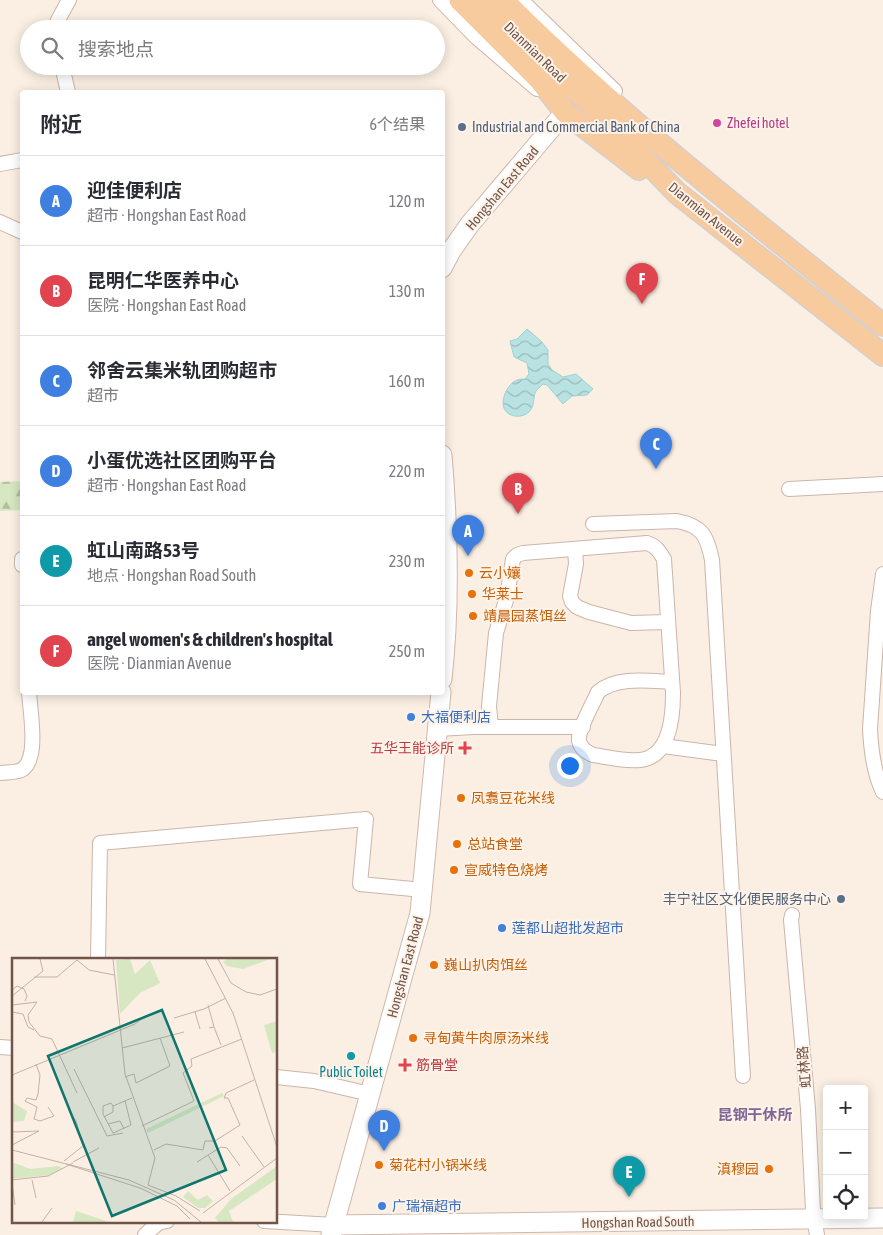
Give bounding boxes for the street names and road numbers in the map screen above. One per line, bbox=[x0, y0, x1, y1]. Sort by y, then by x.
street label: Dianmian Road bbox=[501, 19, 569, 85]
street label: Hongshan East Road bbox=[462, 143, 542, 233]
street label: Dianmian Avenue bbox=[665, 179, 747, 249]
street label: Hongshan East Road bbox=[384, 914, 426, 1020]
street label: 虹林路 bbox=[794, 1045, 814, 1089]
street label: Hongshan Road South bbox=[581, 1213, 695, 1231]

